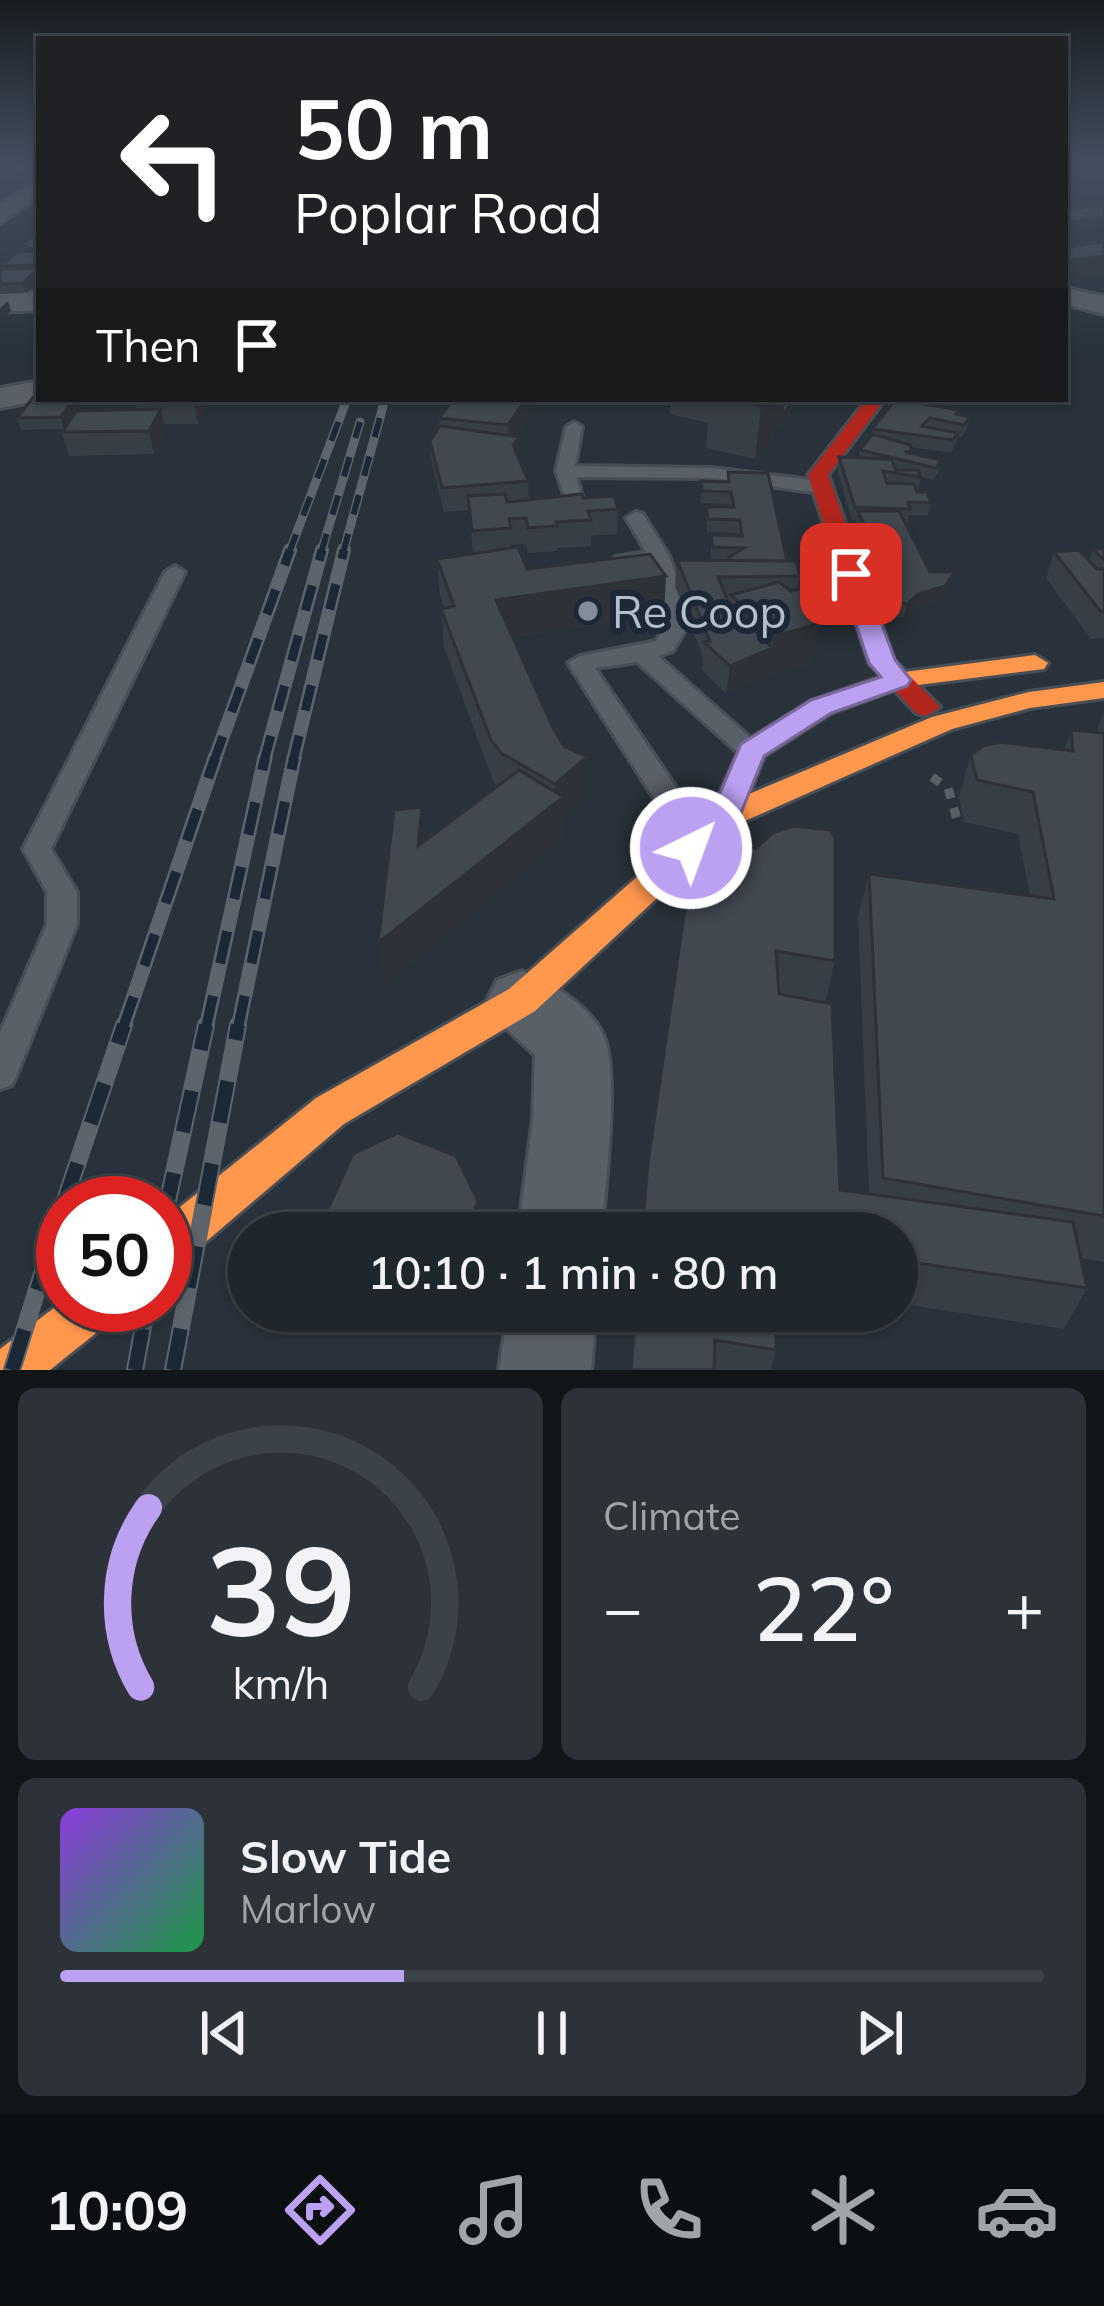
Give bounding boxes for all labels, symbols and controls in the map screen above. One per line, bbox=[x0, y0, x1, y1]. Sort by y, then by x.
text: 50 m bbox=[294, 75, 493, 180]
icon: left bbox=[96, 84, 252, 240]
text: Poplar Road bbox=[294, 179, 603, 247]
icon: arrive bbox=[224, 312, 290, 378]
text: Then bbox=[96, 317, 200, 373]
pin bbox=[800, 523, 902, 625]
icon: arrive bbox=[818, 541, 884, 607]
place label: Re Coop bbox=[612, 583, 786, 639]
marker: Re Coop bbox=[575, 598, 601, 624]
position arrow bbox=[628, 785, 754, 911]
speed limit sign: 50 bbox=[36, 1176, 192, 1332]
text: 10:10 · 1 min · 80 m bbox=[367, 1244, 779, 1300]
text: Climate bbox=[603, 1491, 741, 1540]
text: 39 bbox=[206, 1511, 355, 1667]
text: 22° bbox=[753, 1551, 894, 1664]
text: − bbox=[603, 1566, 643, 1649]
text: + bbox=[1004, 1566, 1044, 1649]
text: km/h bbox=[232, 1656, 329, 1710]
text: Slow Tide bbox=[240, 1828, 451, 1884]
text: Marlow bbox=[240, 1884, 376, 1933]
icon: previous bbox=[191, 2000, 257, 2066]
icon: pause bbox=[519, 2000, 585, 2066]
icon: next bbox=[847, 2000, 913, 2066]
icon: directions bbox=[278, 2168, 362, 2252]
icon: music bbox=[452, 2168, 536, 2252]
icon: phone bbox=[627, 2168, 711, 2252]
icon: climate bbox=[801, 2168, 885, 2252]
icon: car bbox=[975, 2168, 1059, 2252]
text: 10:09 bbox=[45, 2176, 188, 2244]

